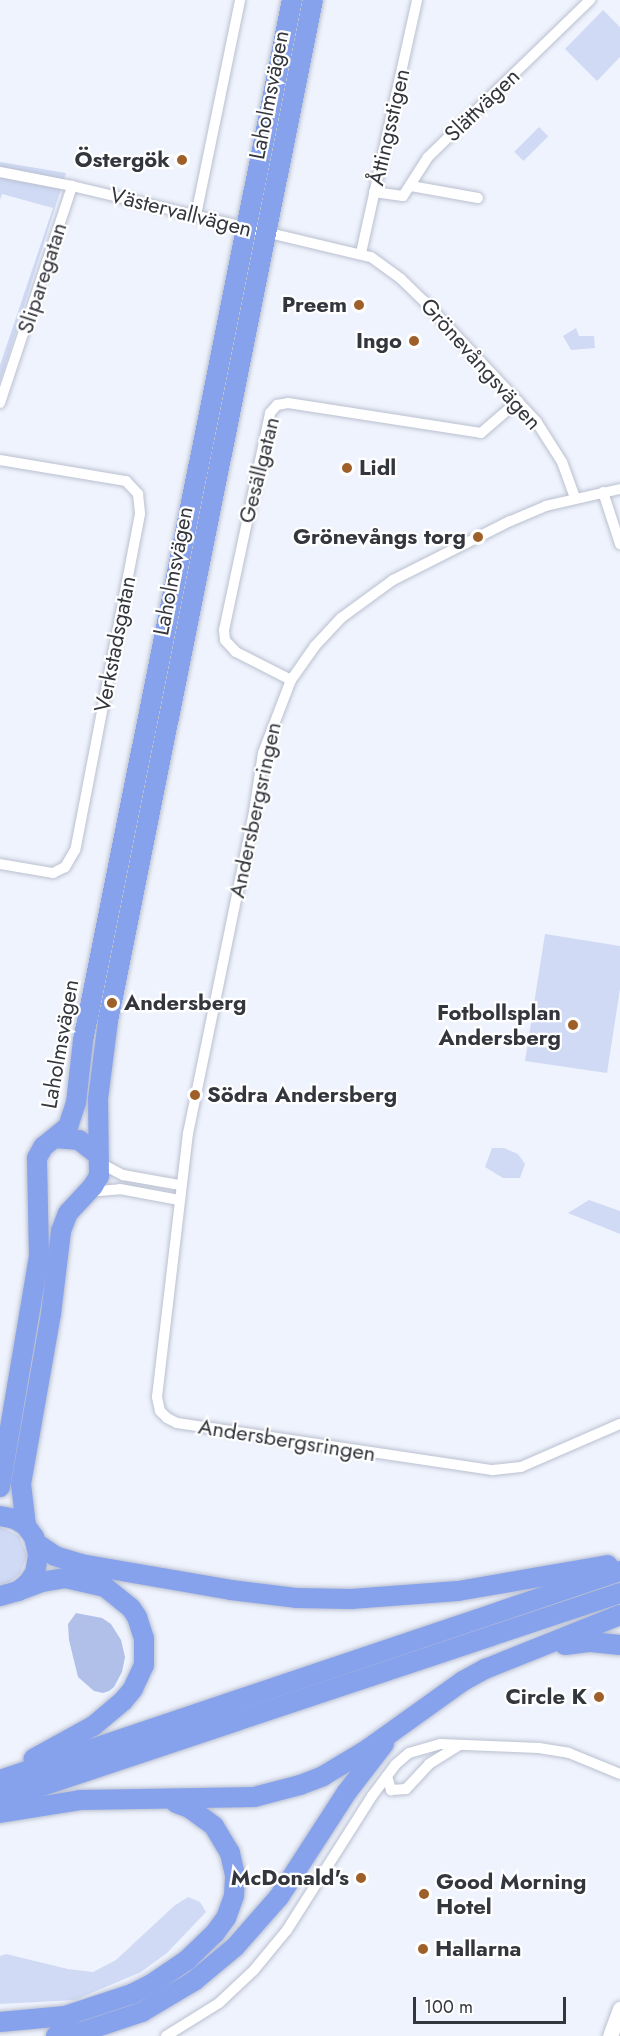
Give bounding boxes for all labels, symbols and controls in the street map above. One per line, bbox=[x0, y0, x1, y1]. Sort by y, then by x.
street label: Laholmsvägen bbox=[244, 28, 294, 162]
street label: Slättvägen bbox=[439, 63, 525, 147]
street label: Åttingsstigen bbox=[363, 66, 415, 188]
place label: Östergök bbox=[74, 147, 170, 173]
marker: Östergök bbox=[175, 153, 189, 167]
street label: Västervallvägen bbox=[107, 182, 255, 242]
street label: Sliparegatan bbox=[12, 219, 72, 337]
place label: Preem bbox=[282, 292, 347, 318]
street label: Grönevångsvägen bbox=[415, 293, 547, 435]
marker: Preem bbox=[352, 298, 366, 312]
place label: Ingo bbox=[356, 328, 402, 354]
marker: Ingo bbox=[407, 334, 421, 348]
street label: Gesällgatan bbox=[233, 414, 285, 526]
place label: Lidl bbox=[359, 455, 396, 481]
marker: Lidl bbox=[340, 461, 354, 475]
street label: Laholmsvägen bbox=[148, 504, 198, 638]
place label: Grönevångs torg bbox=[293, 524, 466, 550]
marker: Grönevångs torg bbox=[471, 530, 485, 544]
street label: Verkstadsgatan bbox=[89, 574, 141, 714]
street label: Andersbergsringen bbox=[223, 720, 287, 900]
street label: Laholmsvägen bbox=[36, 977, 84, 1111]
place label: Andersberg bbox=[124, 990, 246, 1016]
marker: Andersberg bbox=[105, 996, 119, 1010]
place label: Fotbollsplan Andersberg bbox=[437, 999, 561, 1050]
marker: Fotbollsplan Andersberg bbox=[566, 1018, 580, 1032]
place label: Södra Andersberg bbox=[207, 1082, 397, 1108]
marker: Södra Andersberg bbox=[188, 1088, 202, 1102]
street label: Andersbergsringen bbox=[196, 1413, 378, 1467]
place label: Circle K bbox=[505, 1684, 587, 1710]
marker: Circle K bbox=[592, 1690, 606, 1704]
place label: McDonald's bbox=[231, 1865, 349, 1891]
place label: Good Morning Hotel bbox=[436, 1868, 586, 1920]
marker: McDonald's bbox=[354, 1871, 368, 1885]
marker: Good Morning Hotel bbox=[417, 1887, 431, 1901]
place label: Hallarna bbox=[435, 1936, 521, 1962]
marker: Hallarna bbox=[416, 1942, 430, 1956]
scale bar bbox=[416, 1985, 569, 2023]
text: 100 m bbox=[424, 1994, 473, 2020]

